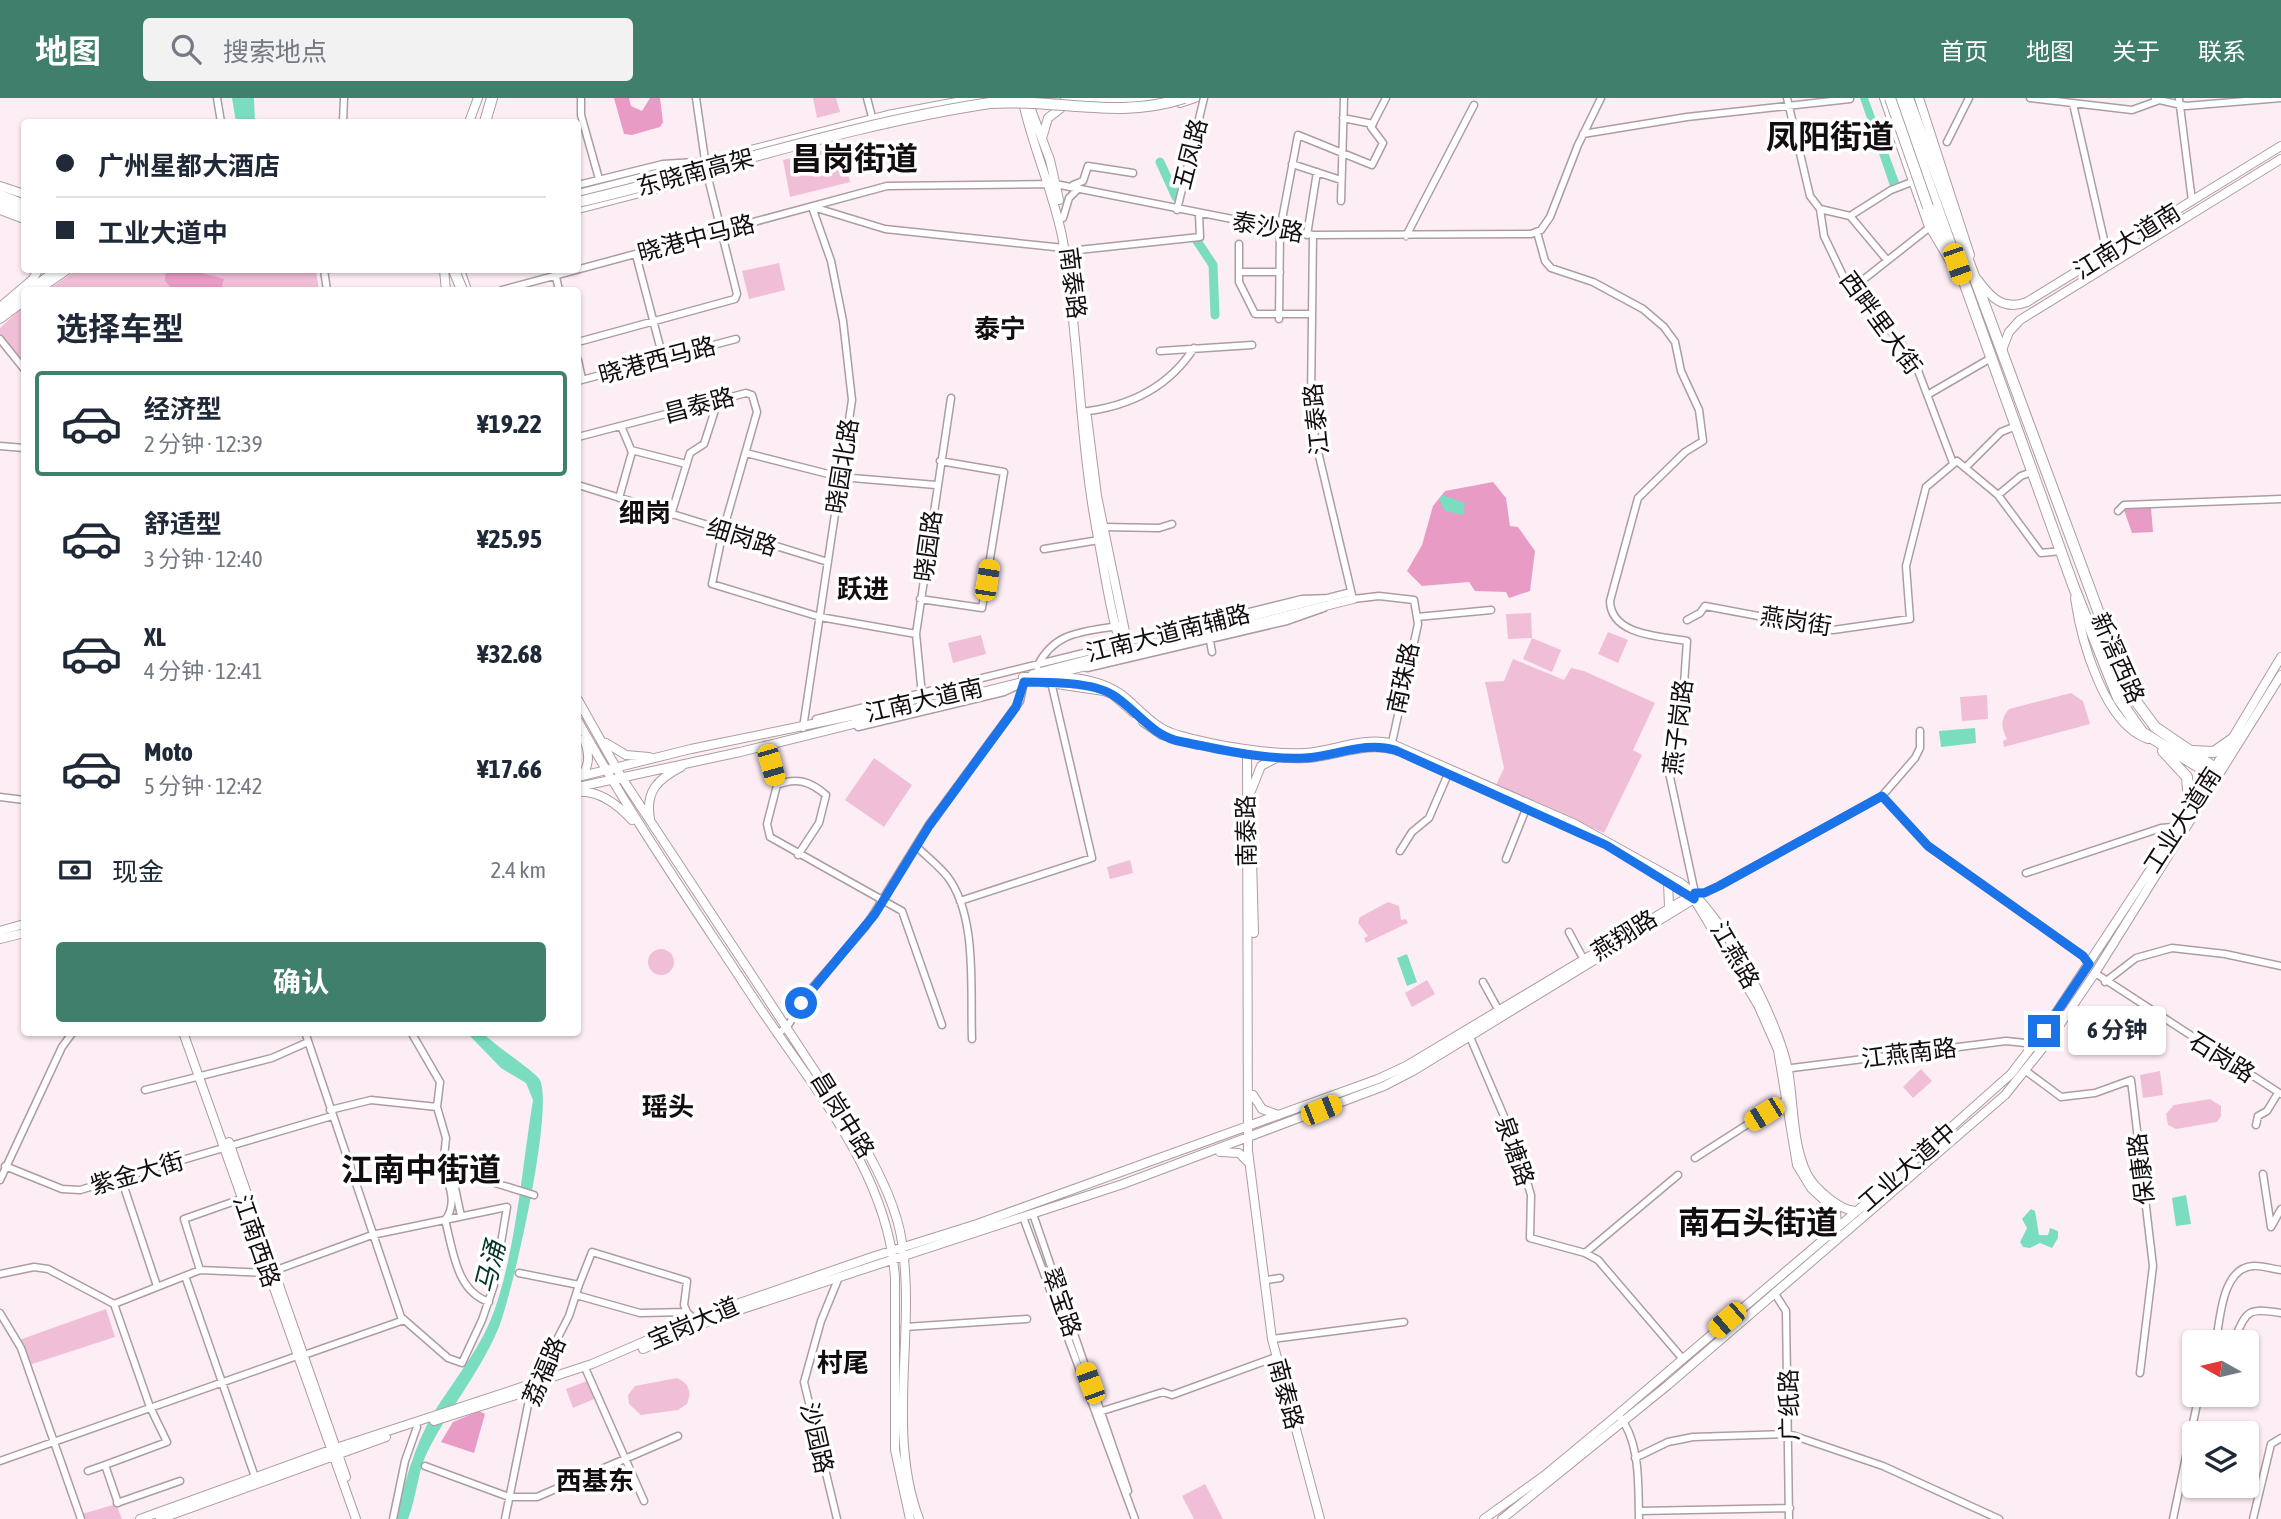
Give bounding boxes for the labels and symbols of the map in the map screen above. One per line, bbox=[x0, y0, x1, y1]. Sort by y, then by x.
street label: 五凤路 bbox=[1168, 116, 1212, 192]
district label: 凤阳街道 bbox=[1766, 118, 1894, 155]
district label: 昌岗街道 bbox=[790, 140, 918, 177]
street label: 东晓南高架 bbox=[634, 143, 756, 201]
street label: 江南大道南 bbox=[2069, 198, 2185, 284]
street label: 泰沙路 bbox=[1230, 207, 1306, 247]
street label: 晓港中马路 bbox=[635, 209, 757, 267]
car bbox=[1941, 241, 1974, 287]
street label: 南泰路 bbox=[1055, 246, 1091, 320]
street label: 西畔里大街 bbox=[1835, 267, 1927, 379]
district label: 泰宁 bbox=[974, 314, 1026, 344]
street label: 晓港西马路 bbox=[596, 331, 718, 389]
street label: 江泰路 bbox=[1299, 382, 1333, 456]
street label: 昌泰路 bbox=[661, 383, 737, 427]
street label: 晓园北路 bbox=[821, 416, 863, 516]
district label: 细岗 bbox=[619, 498, 671, 528]
street label: 晓园路 bbox=[910, 508, 946, 584]
street label: 细岗路 bbox=[704, 514, 780, 560]
car bbox=[974, 558, 1001, 602]
district label: 跃进 bbox=[837, 574, 889, 604]
street label: 江南大道南辅路 bbox=[1083, 600, 1253, 666]
street label: 燕岗街 bbox=[1758, 602, 1834, 640]
street label: 新滘西路 bbox=[2086, 609, 2150, 707]
street label: 南珠路 bbox=[1382, 640, 1424, 716]
street label: 江南大道南 bbox=[863, 673, 985, 727]
street label: 燕子岗路 bbox=[1659, 678, 1697, 776]
car bbox=[756, 742, 787, 788]
street label: 工业大道南 bbox=[2138, 762, 2226, 878]
street label: 南泰路 bbox=[1232, 795, 1260, 867]
street label: 燕翔路 bbox=[1586, 904, 1662, 966]
street label: 江燕路 bbox=[1705, 917, 1765, 993]
route start bbox=[785, 987, 817, 1019]
callout: 6 分钟 bbox=[2068, 1006, 2166, 1056]
route end bbox=[2028, 1015, 2060, 1047]
street label: 石岗路 bbox=[2184, 1026, 2260, 1088]
street label: 江燕南路 bbox=[1860, 1034, 1958, 1072]
street label: 昌岗中路 bbox=[806, 1067, 880, 1163]
district label: 瑶头 bbox=[642, 1092, 694, 1122]
car bbox=[1298, 1092, 1345, 1128]
car bbox=[1741, 1094, 1788, 1134]
street label: 泉塘路 bbox=[1491, 1113, 1539, 1189]
street label: 工业大道中 bbox=[1853, 1117, 1961, 1217]
street label: 保康路 bbox=[2123, 1132, 2159, 1206]
street label: 紫金大街 bbox=[87, 1147, 187, 1199]
district label: 江南中街道 bbox=[341, 1151, 501, 1188]
street label: 江南西路 bbox=[229, 1191, 285, 1291]
district label: 南石头街道 bbox=[1678, 1204, 1838, 1241]
water label: 马涌 bbox=[469, 1235, 512, 1296]
street label: 翠宝路 bbox=[1038, 1264, 1086, 1340]
street label: 宝岗大道 bbox=[644, 1292, 742, 1354]
car bbox=[1705, 1298, 1750, 1342]
north arrow bbox=[2182, 1330, 2259, 1407]
street label: 荔福路 bbox=[518, 1333, 570, 1409]
district label: 村尾 bbox=[817, 1348, 869, 1378]
street label: 南泰路 bbox=[1264, 1356, 1308, 1432]
car bbox=[1073, 1360, 1108, 1406]
street label: 广纸路 bbox=[1775, 1369, 1803, 1441]
street label: 沙园路 bbox=[796, 1400, 838, 1476]
district label: 西基东 bbox=[556, 1466, 634, 1496]

